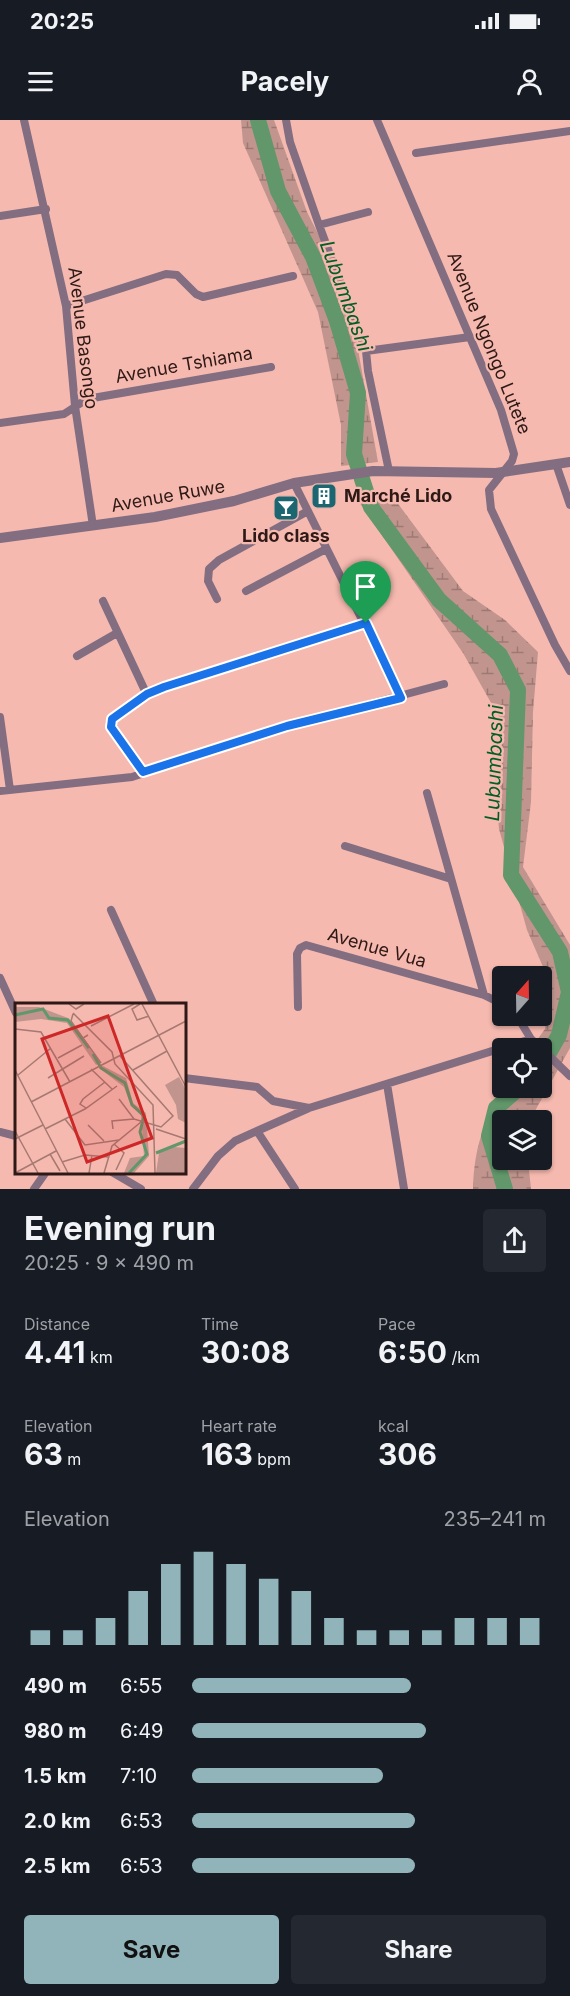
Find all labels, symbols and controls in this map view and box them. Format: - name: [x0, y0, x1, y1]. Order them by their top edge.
- text: 20:25: [30, 8, 94, 34]
- icon: menu: [24, 65, 57, 98]
- text: Pacely: [241, 65, 329, 98]
- icon: person: [513, 65, 546, 98]
- water label: Lubumbashi: [315, 237, 378, 356]
- street label: Avenue Ngongo Lutete: [443, 249, 536, 437]
- street label: Avenue Basongo: [64, 266, 103, 410]
- street label: Avenue Tshiama: [114, 342, 254, 387]
- street label: Avenue Ruwe: [109, 475, 227, 516]
- building icon: Marché Lido: [309, 481, 339, 511]
- place label: Marché Lido: [344, 485, 452, 506]
- bar icon: Lido class: [271, 493, 301, 523]
- place label: Lido class: [242, 525, 330, 546]
- pin: [340, 561, 391, 623]
- icon: arrive: [349, 570, 382, 603]
- water label: Lubumbashi: [480, 703, 508, 822]
- street label: Avenue Vua: [325, 923, 429, 972]
- north arrow: [492, 966, 552, 1026]
- map controls: [492, 966, 552, 1170]
- inset map: [15, 1003, 186, 1174]
- button: locate: [492, 1038, 552, 1098]
- button: layers: [492, 1110, 552, 1170]
- text: Evening run: [24, 1208, 216, 1248]
- button: share: [483, 1209, 546, 1272]
- text: 20:25 · 9 × 490 m: [24, 1251, 194, 1275]
- text: Distance: [24, 1314, 90, 1334]
- text: Time: [201, 1314, 239, 1334]
- text: Pace: [378, 1314, 416, 1334]
- text: 4.41: [24, 1334, 85, 1370]
- text: 30:08: [201, 1334, 290, 1370]
- text: 6:50: [378, 1334, 447, 1370]
- text: km: [85, 1347, 113, 1367]
- text: /km: [447, 1347, 480, 1367]
- text: Elevation: [24, 1416, 93, 1436]
- text: Heart rate: [201, 1416, 277, 1436]
- text: kcal: [378, 1416, 409, 1436]
- text: 63: [24, 1436, 63, 1472]
- text: 163: [201, 1436, 253, 1472]
- text: 306: [378, 1436, 437, 1472]
- text: m: [63, 1449, 81, 1469]
- text: bpm: [253, 1449, 291, 1469]
- text: Elevation: [24, 1507, 110, 1531]
- text: 235–241 m: [444, 1507, 546, 1531]
- text: 490 m: [24, 1674, 87, 1698]
- text: 6:55: [120, 1674, 162, 1698]
- text: 980 m: [24, 1719, 86, 1743]
- text: 6:49: [120, 1719, 164, 1743]
- text: 1.5 km: [24, 1764, 87, 1788]
- text: 7:10: [120, 1764, 157, 1788]
- text: 2.0 km: [24, 1809, 91, 1833]
- text: 6:53: [120, 1809, 163, 1833]
- text: 2.5 km: [24, 1854, 91, 1878]
- text: 6:53: [120, 1854, 163, 1878]
- button: Save: [24, 1915, 279, 1984]
- button: Share: [291, 1915, 546, 1984]

